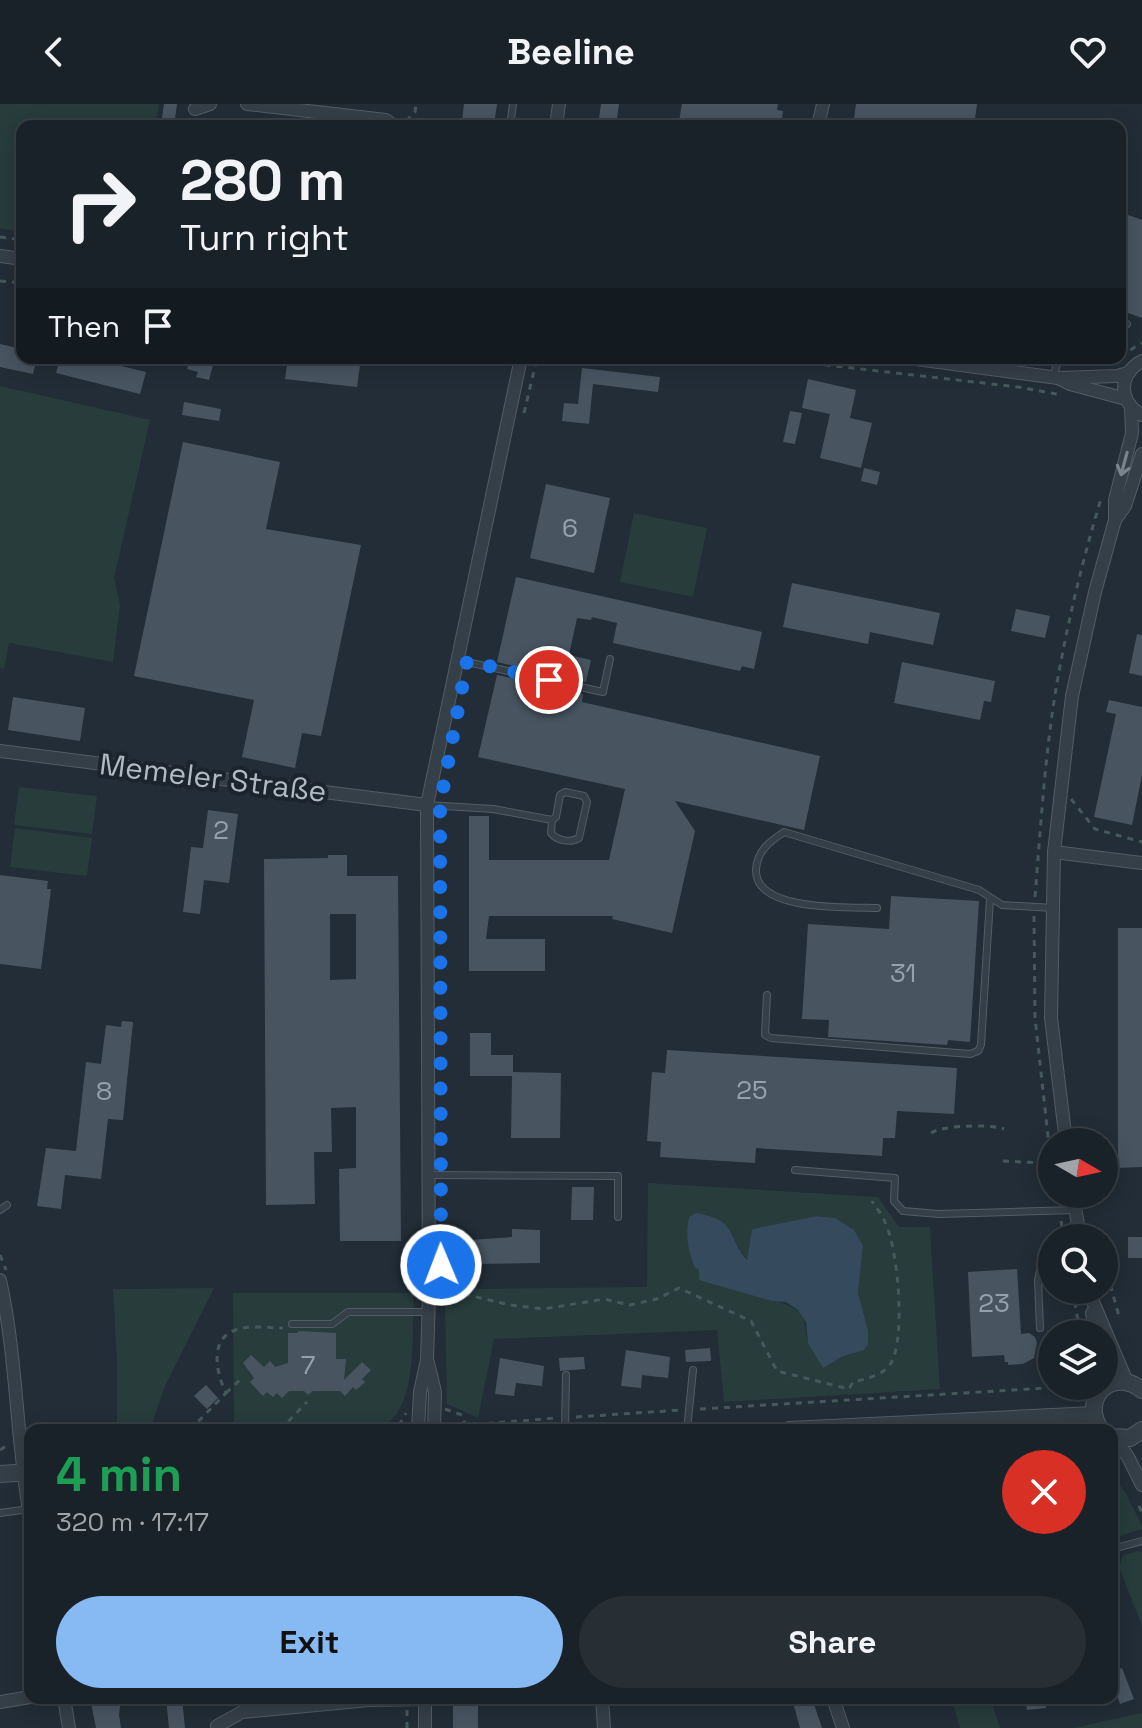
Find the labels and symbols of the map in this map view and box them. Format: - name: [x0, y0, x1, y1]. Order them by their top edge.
- one-way arrow: [1116, 451, 1131, 477]
- house number: 6: [562, 511, 578, 545]
- pin: [515, 646, 583, 714]
- street label: Memeler Straße: [97, 744, 329, 811]
- house number: 2: [213, 813, 229, 847]
- house number: 31: [890, 956, 916, 990]
- house number: 25: [736, 1073, 768, 1107]
- house number: 8: [96, 1074, 112, 1108]
- north arrow: [1038, 1128, 1118, 1208]
- position arrow: [399, 1223, 483, 1307]
- house number: 23: [978, 1286, 1010, 1320]
- house number: 7: [301, 1348, 315, 1382]

